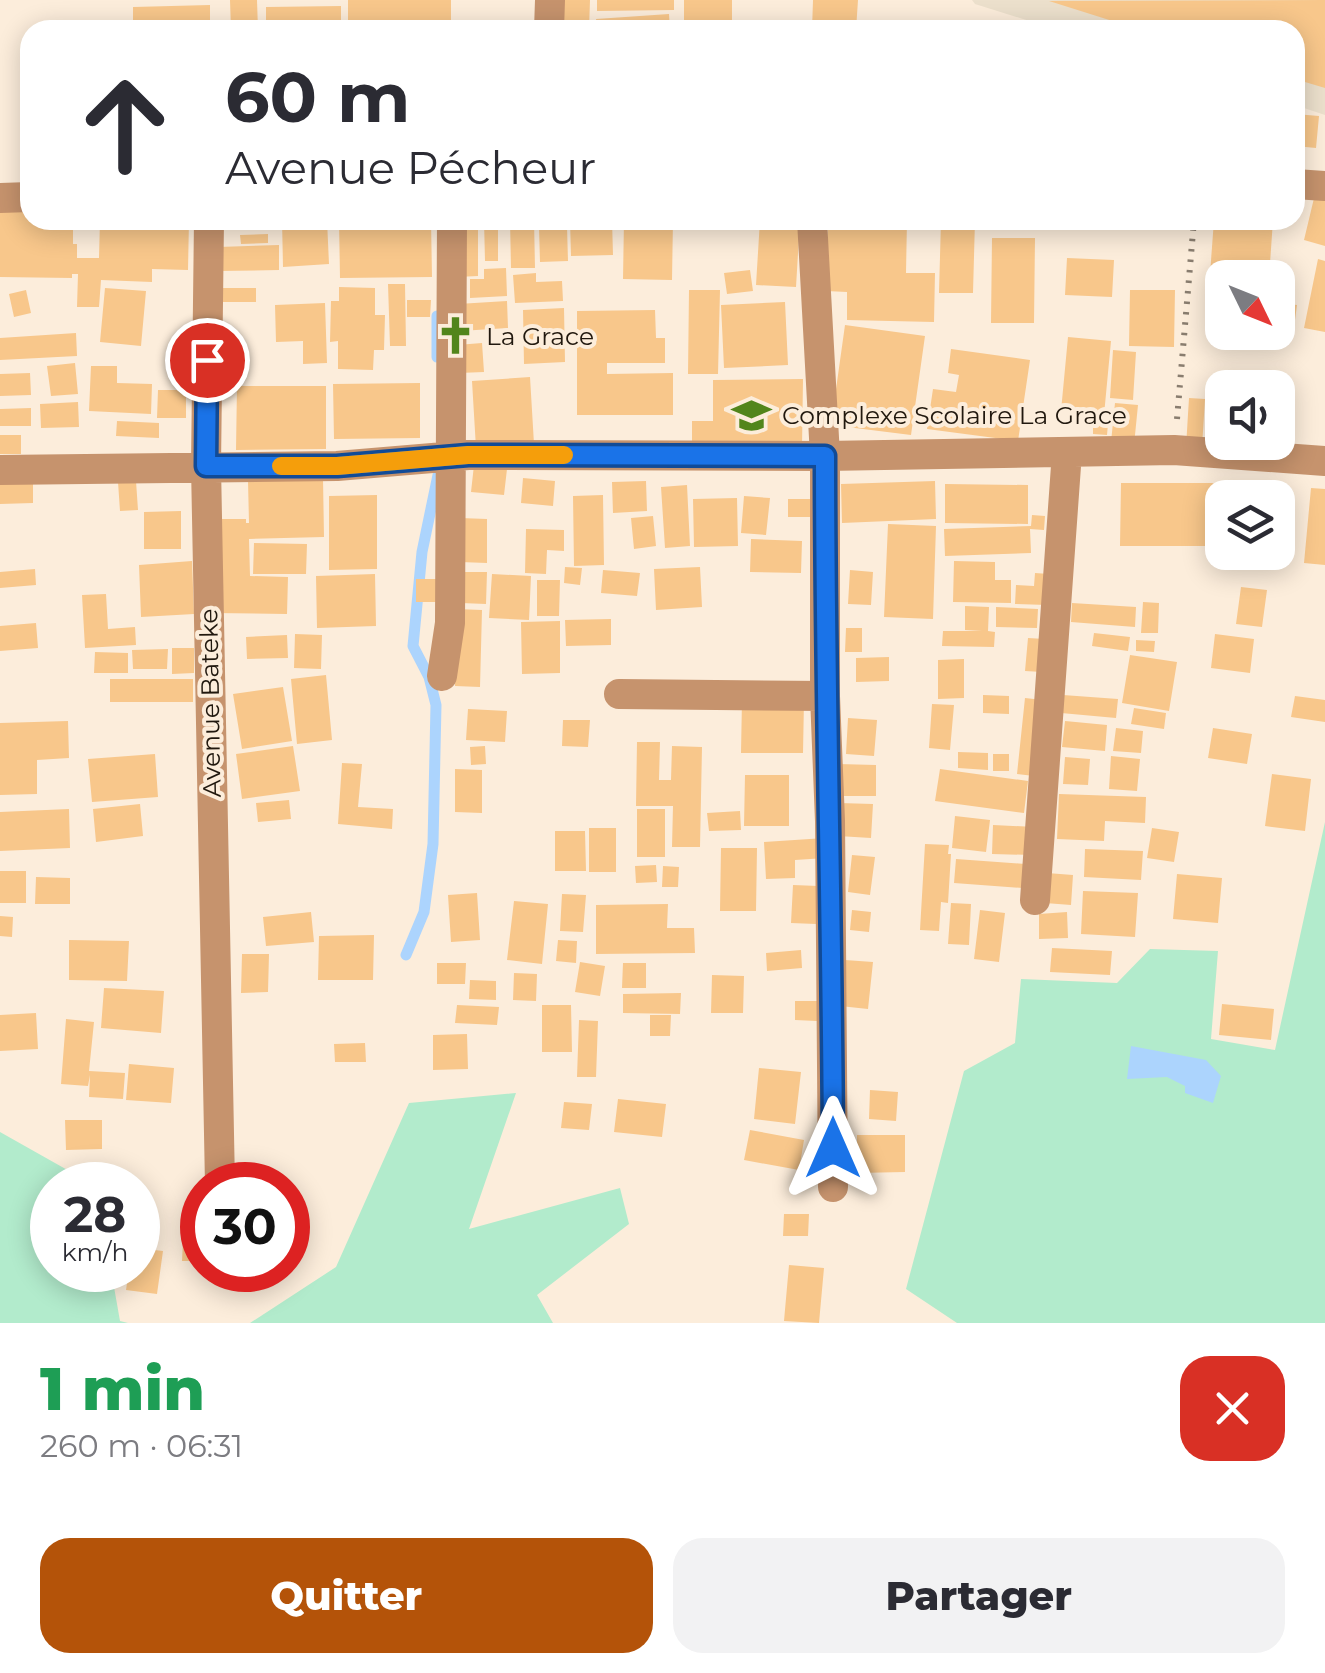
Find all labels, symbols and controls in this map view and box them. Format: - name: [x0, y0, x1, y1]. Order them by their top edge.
- text: 60 m: [225, 54, 410, 140]
- icon: ahead: [60, 60, 190, 190]
- text: Avenue Pécheur: [225, 140, 596, 195]
- north arrow: [1205, 260, 1295, 350]
- map controls: [1205, 260, 1295, 570]
- church icon: La Grace: [435, 315, 477, 357]
- pin: [165, 318, 250, 403]
- place label: La Grace: [486, 321, 594, 351]
- icon: arrive: [180, 333, 235, 388]
- button: sound: [1205, 370, 1295, 460]
- school or university icon: Complexe Scolaire La Grace: [731, 394, 773, 436]
- place label: Complexe Scolaire La Grace: [782, 400, 1127, 430]
- button: layers: [1205, 480, 1295, 570]
- street label: Avenue Bateke: [193, 608, 227, 798]
- position arrow: [781, 1096, 885, 1200]
- speed limit sign: 30: [180, 1162, 310, 1292]
- text: 28: [64, 1184, 126, 1245]
- text: km/h: [62, 1237, 128, 1267]
- text: 1 min: [40, 1352, 205, 1425]
- button: close: [1180, 1356, 1285, 1461]
- text: 260 m · 06:31: [40, 1426, 243, 1465]
- button: Quitter: [40, 1538, 653, 1653]
- button: Partager: [673, 1538, 1285, 1653]

